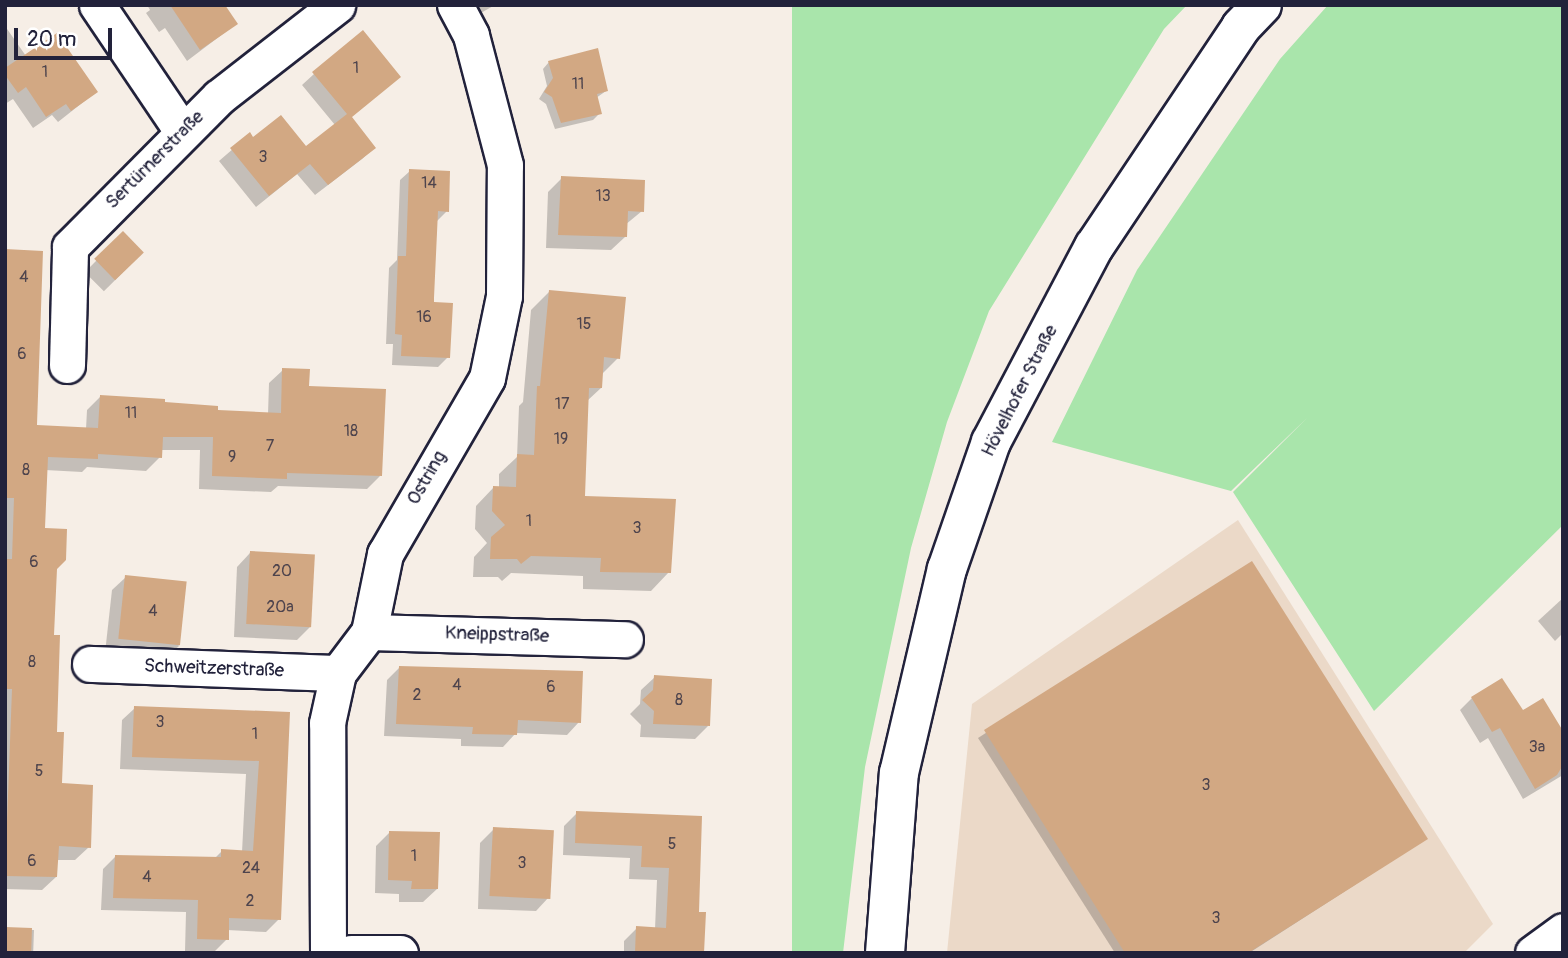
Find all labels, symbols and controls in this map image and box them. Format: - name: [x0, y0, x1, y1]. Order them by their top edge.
- scale bar: [18, 14, 116, 58]
- text: 20 m: [27, 26, 76, 53]
- house number: 1: [353, 58, 359, 78]
- house number: 1: [42, 62, 48, 82]
- house number: 11: [572, 74, 584, 94]
- street label: Sertürnerstraße: [101, 106, 209, 214]
- house number: 3: [259, 147, 267, 167]
- house number: 14: [421, 173, 437, 193]
- house number: 13: [595, 186, 611, 206]
- house number: 4: [19, 267, 29, 287]
- house number: 16: [416, 307, 432, 327]
- house number: 15: [577, 314, 591, 334]
- street label: Hövelhofer Straße: [977, 321, 1063, 461]
- house number: 6: [17, 344, 27, 364]
- house number: 17: [555, 394, 569, 414]
- house number: 11: [125, 403, 137, 423]
- house number: 18: [344, 421, 358, 441]
- house number: 19: [554, 429, 568, 449]
- house number: 7: [266, 436, 274, 456]
- house number: 9: [228, 447, 236, 467]
- street label: Ostring: [403, 447, 451, 509]
- house number: 8: [22, 460, 30, 480]
- house number: 1: [526, 511, 532, 531]
- house number: 3: [633, 518, 641, 538]
- house number: 6: [29, 552, 39, 572]
- house number: 20: [272, 561, 292, 581]
- house number: 20a: [266, 597, 294, 617]
- house number: 4: [148, 601, 158, 621]
- street label: Kneippstraße: [444, 622, 550, 648]
- house number: 8: [28, 652, 36, 672]
- street label: Schweitzerstraße: [143, 655, 285, 683]
- house number: 4: [452, 675, 462, 695]
- house number: 6: [546, 677, 556, 697]
- house number: 2: [413, 685, 421, 705]
- house number: 8: [675, 690, 683, 710]
- house number: 3: [156, 712, 164, 732]
- house number: 1: [252, 724, 258, 744]
- house number: 3a: [1529, 737, 1545, 757]
- house number: 5: [35, 761, 43, 781]
- house number: 3: [1202, 775, 1210, 795]
- house number: 5: [668, 834, 676, 854]
- house number: 1: [411, 846, 417, 866]
- house number: 6: [27, 851, 37, 871]
- house number: 3: [518, 853, 526, 873]
- house number: 24: [242, 858, 260, 878]
- house number: 4: [142, 867, 152, 887]
- house number: 2: [246, 891, 254, 911]
- house number: 3: [1212, 908, 1220, 928]

